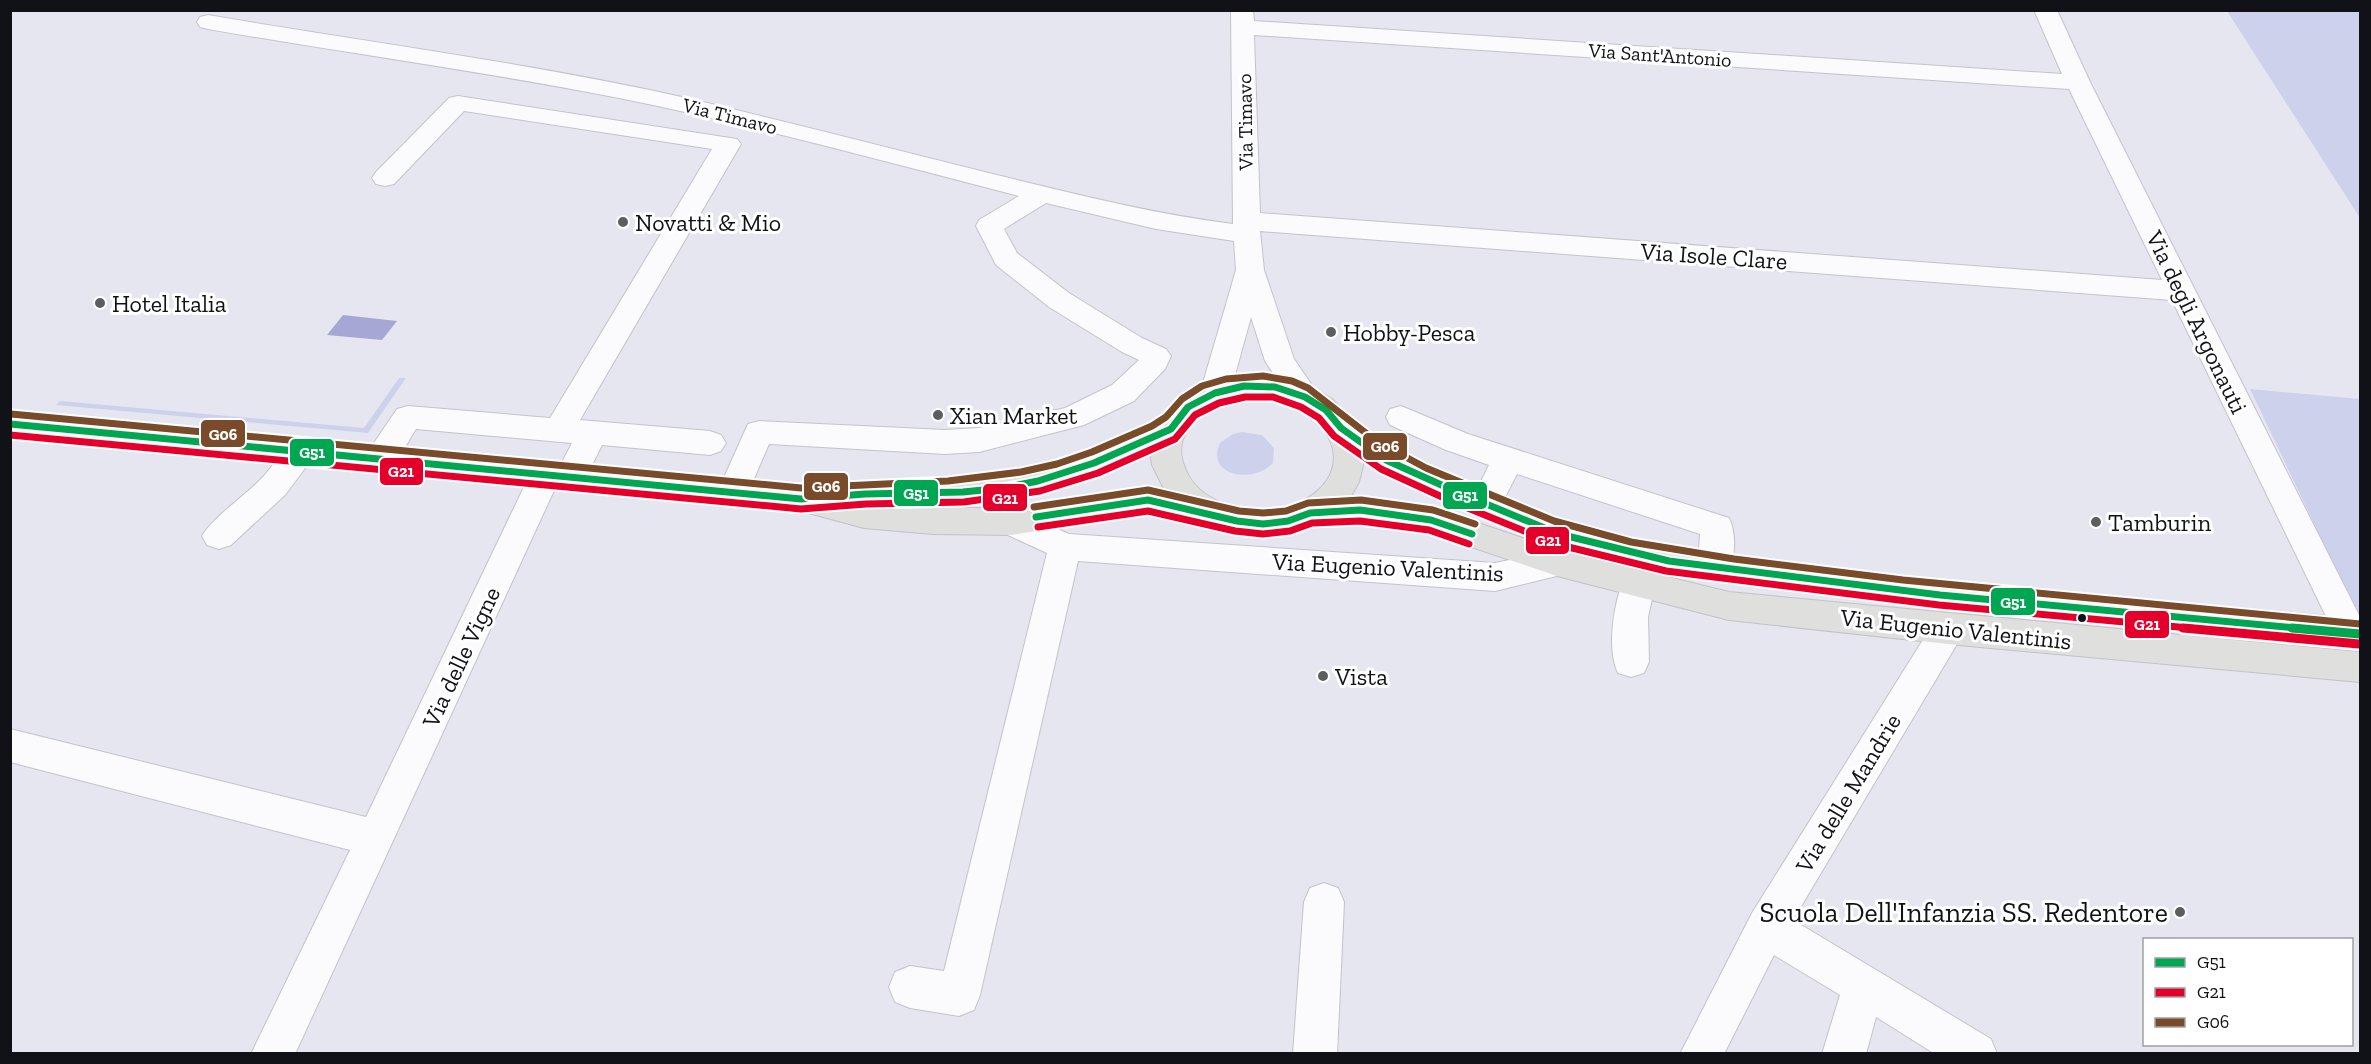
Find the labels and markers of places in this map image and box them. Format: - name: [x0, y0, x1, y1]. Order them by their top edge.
- place label: Novatti & Mio: [635, 208, 781, 237]
- marker: Novatti & Mio: [616, 215, 630, 229]
- place label: Hotel Italia: [112, 289, 227, 318]
- marker: Hotel Italia: [93, 296, 107, 310]
- place label: Hobby-Pesca: [1343, 318, 1476, 347]
- marker: Hobby-Pesca: [1324, 325, 1338, 339]
- place label: Xian Market: [950, 401, 1077, 430]
- marker: Xian Market: [931, 408, 945, 422]
- place label: Tamburin: [2108, 508, 2212, 537]
- marker: Tamburin: [2089, 515, 2103, 529]
- unlabelled marker: [2076, 612, 2088, 624]
- place label: Vista: [1334, 662, 1388, 691]
- marker: Vista: [1316, 669, 1330, 683]
- place label: Scuola Dell'Infanzia SS. Redentore: [1759, 896, 2168, 929]
- marker: Scuola Dell'Infanzia SS. Redentore: [2173, 905, 2187, 919]

